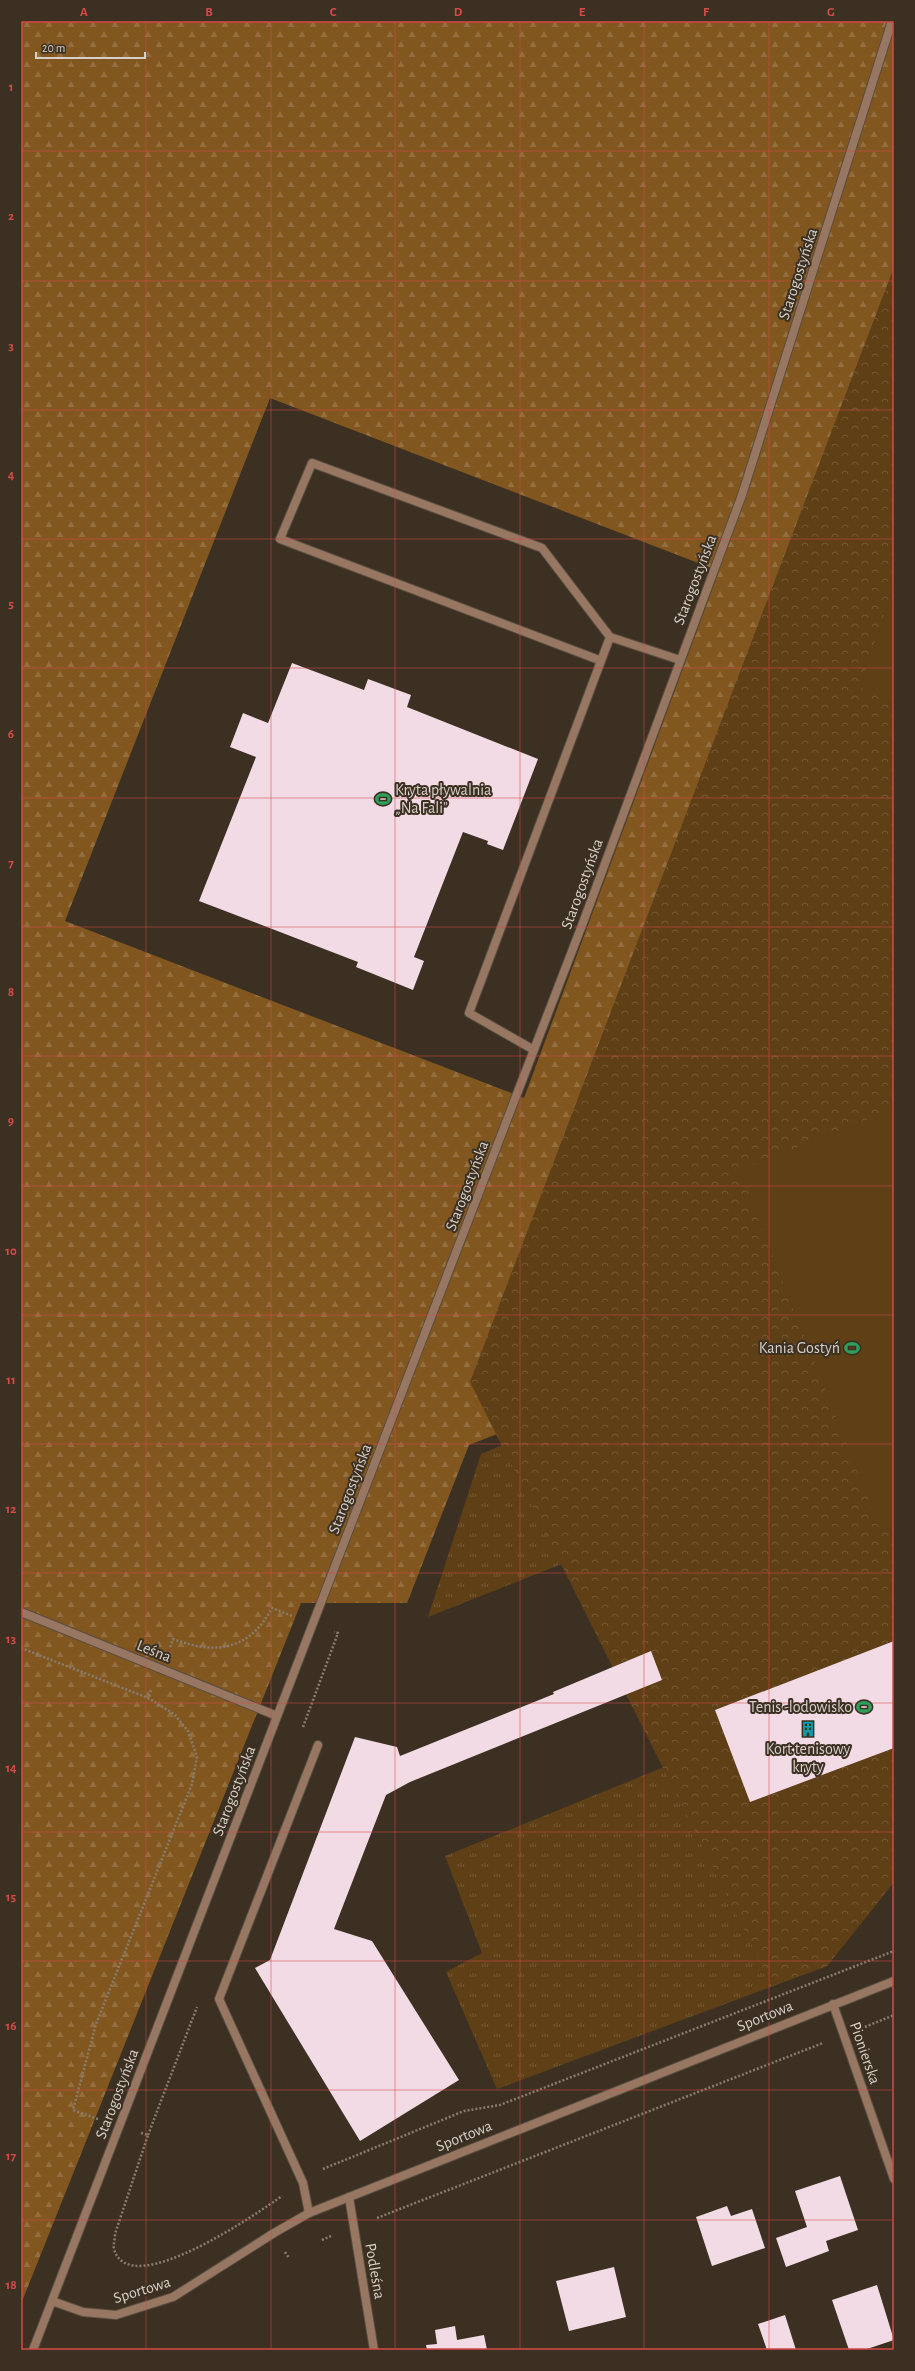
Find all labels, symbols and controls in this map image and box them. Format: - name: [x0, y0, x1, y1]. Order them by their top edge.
- text: A: [80, 6, 88, 19]
- text: B: [205, 6, 213, 19]
- text: C: [330, 6, 337, 19]
- text: D: [454, 6, 463, 19]
- text: E: [579, 6, 586, 19]
- text: F: [703, 6, 710, 19]
- text: G: [827, 6, 835, 19]
- scale bar: [36, 34, 145, 60]
- text: 20 m: [42, 42, 65, 54]
- text: 1: [9, 81, 13, 94]
- text: 2: [8, 210, 14, 223]
- street label: Starogostyńska: [776, 226, 821, 322]
- text: 3: [8, 340, 14, 353]
- text: 4: [8, 469, 15, 482]
- street label: Starogostyńska: [671, 533, 720, 628]
- text: 5: [8, 598, 14, 611]
- text: 6: [8, 728, 14, 741]
- place label: Kryta pływalnia „Na Fali”: [395, 782, 491, 816]
- sports icon: Kryta pływalnia „Na Fali”: [374, 790, 392, 808]
- street label: Starogostyńska: [558, 837, 607, 932]
- text: 7: [8, 857, 14, 870]
- text: 8: [8, 986, 14, 999]
- text: 9: [8, 1115, 14, 1128]
- street label: Starogostyńska: [443, 1139, 492, 1234]
- text: 10: [5, 1245, 17, 1258]
- sports icon: Kania Gostyń: [843, 1339, 861, 1357]
- place label: Kania Gostyń: [759, 1340, 840, 1357]
- text: 11: [6, 1374, 16, 1387]
- street label: Starogostyńska: [326, 1442, 375, 1537]
- text: 12: [6, 1503, 16, 1516]
- text: 13: [6, 1633, 17, 1646]
- street label: Leśna: [135, 1637, 173, 1665]
- sports icon: Tenis -lodowisko: [855, 1698, 873, 1716]
- place label: Tenis -lodowisko: [749, 1699, 852, 1715]
- building icon: Kort tenisowy kryty: [799, 1720, 817, 1738]
- place label: Kort tenisowy kryty: [766, 1741, 850, 1776]
- street label: Starogostyńska: [210, 1744, 259, 1839]
- text: 14: [5, 1762, 17, 1775]
- text: 15: [6, 1891, 17, 1904]
- street label: Sportowa: [735, 1998, 795, 2034]
- text: 16: [6, 2020, 16, 2033]
- street label: Pionierska: [847, 2020, 883, 2086]
- street label: Starogostyńska: [93, 2047, 142, 2142]
- street label: Sportowa: [434, 2118, 494, 2154]
- text: 17: [6, 2150, 17, 2163]
- street label: Podleśna: [362, 2242, 388, 2300]
- street label: Sportowa: [111, 2274, 173, 2306]
- text: 18: [5, 2279, 17, 2292]

